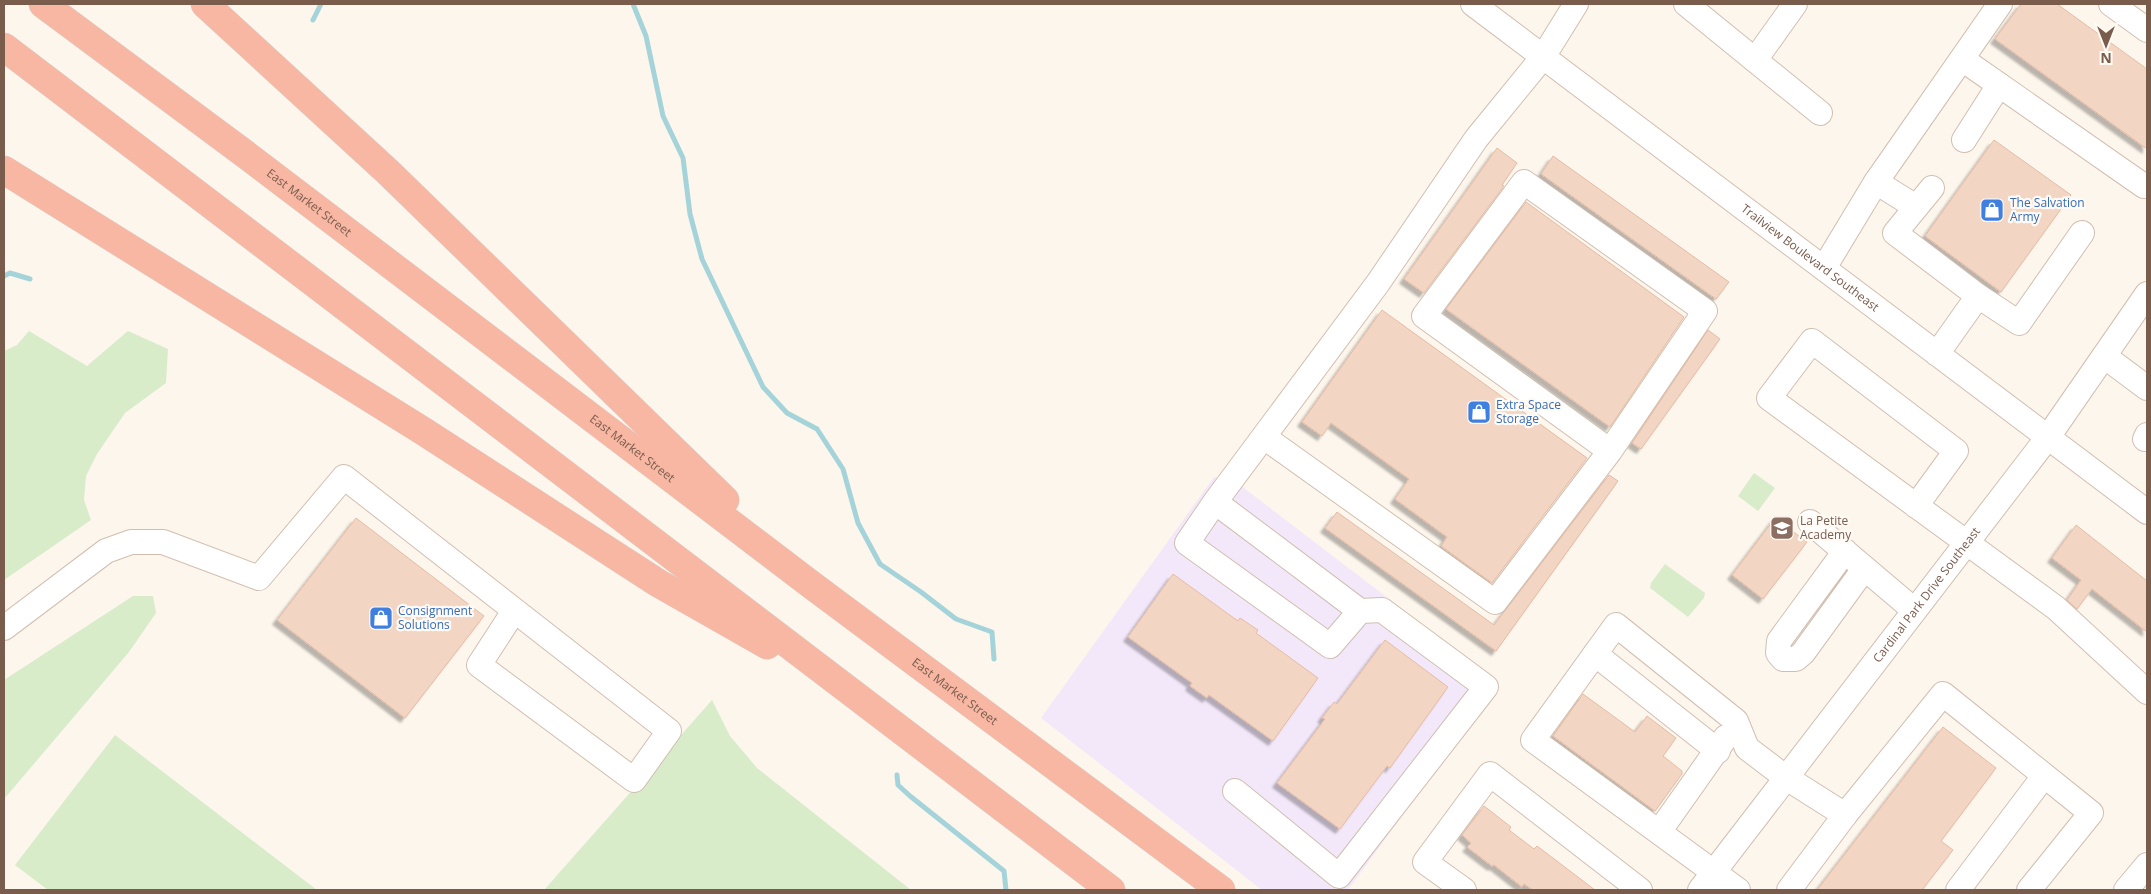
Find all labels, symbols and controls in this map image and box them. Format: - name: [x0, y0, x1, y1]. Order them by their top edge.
- north arrow: [2081, 20, 2131, 70]
- text: N: [2100, 49, 2112, 68]
- street label: East Market Street: [263, 164, 355, 240]
- place label: The Salvation Army: [2010, 194, 2085, 225]
- shop icon: The Salvation Army: [1979, 197, 2005, 223]
- street label: Trailview Boulevard Southeast: [1738, 200, 1883, 315]
- place label: Extra Space Storage: [1496, 396, 1561, 427]
- shop icon: Extra Space Storage: [1466, 399, 1492, 425]
- street label: East Market Street: [586, 410, 679, 486]
- place label: La Petite Academy: [1800, 512, 1852, 543]
- school or university icon: La Petite Academy: [1769, 515, 1795, 541]
- street label: Cardinal Park Drive Southeast: [1869, 523, 1984, 666]
- place label: Consignment Solutions: [398, 602, 472, 633]
- shop icon: Consignment Solutions: [368, 605, 394, 631]
- street label: East Market Street: [909, 654, 1001, 729]

